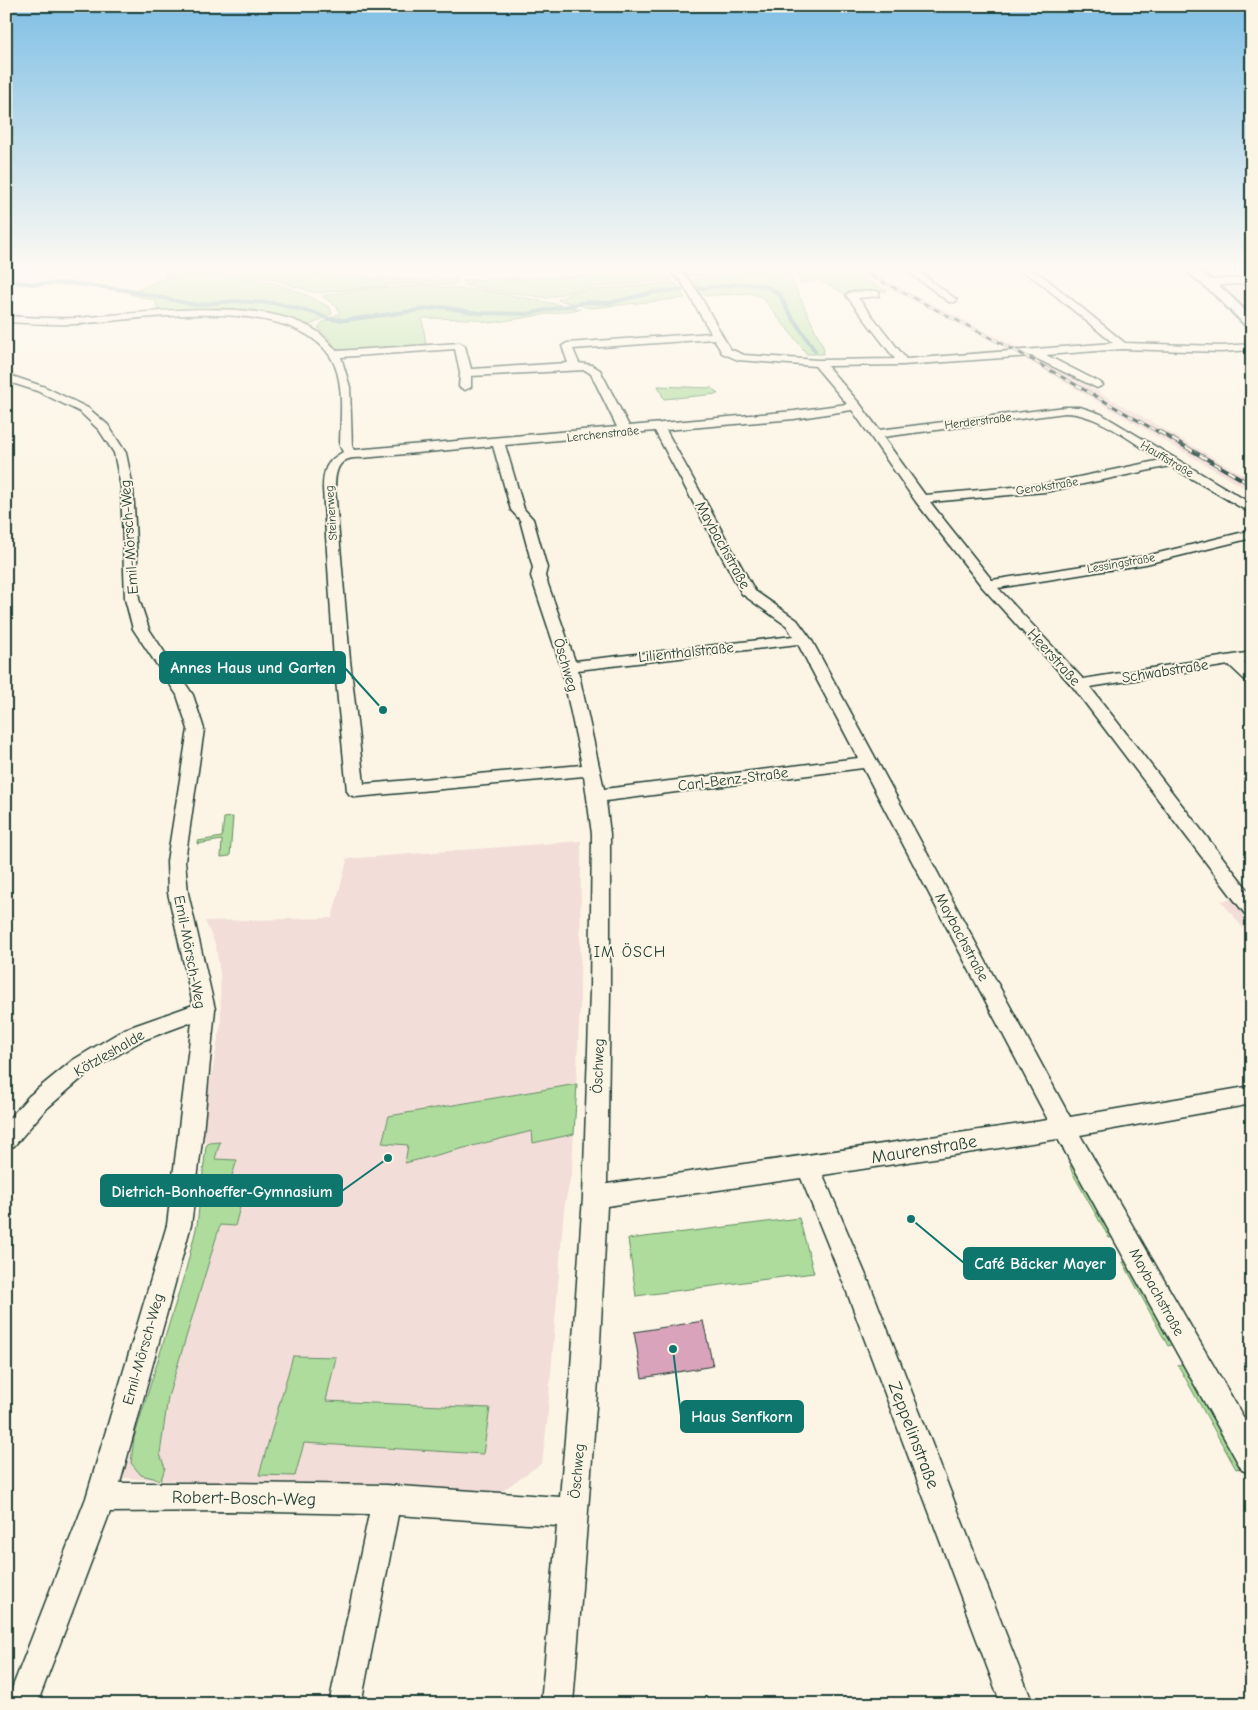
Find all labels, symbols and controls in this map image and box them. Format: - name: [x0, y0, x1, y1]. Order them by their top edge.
- street label: Herderstraße: [944, 410, 1012, 432]
- street label: Lerchenstraße: [566, 423, 640, 445]
- street label: Hauffstraße: [1138, 438, 1196, 480]
- street label: Gerokstraße: [1015, 474, 1079, 498]
- street label: Emil-Mörsch-Weg: [116, 479, 142, 595]
- street label: Steinerweg: [322, 485, 340, 541]
- street label: Maybachstraße: [692, 498, 755, 592]
- street label: Lessingstraße: [1086, 550, 1156, 576]
- street label: Heerstraße: [1023, 625, 1085, 690]
- street label: Öschweg: [550, 636, 582, 694]
- street label: Lilienthalstraße: [637, 638, 735, 666]
- callout: Annes Haus und Garten: [160, 652, 345, 683]
- street label: Schwabstraße: [1120, 655, 1210, 687]
- text: Annes Haus und Garten: [170, 659, 336, 677]
- street label: Carl-Benz-Straße: [677, 763, 790, 795]
- street label: Maybachstraße: [931, 890, 993, 985]
- street label: Emil-Mörsch-Weg: [170, 894, 210, 1010]
- district label: IM ÖSCH: [594, 943, 666, 961]
- street label: Kötzleshalde: [70, 1025, 148, 1080]
- street label: Öschweg: [588, 1038, 608, 1094]
- street label: Maurenstraße: [870, 1131, 978, 1168]
- callout: Dietrich-Bonhoeffer-Gymnasium: [101, 1175, 342, 1206]
- text: Dietrich-Bonhoeffer-Gymnasium: [111, 1183, 333, 1201]
- street label: Maybachstraße: [1126, 1245, 1189, 1339]
- callout: Café Bäcker Mayer: [964, 1248, 1115, 1279]
- text: Café Bäcker Mayer: [974, 1255, 1106, 1273]
- street label: Emil-Mörsch-Weg: [118, 1291, 168, 1407]
- street label: Zeppelinstraße: [884, 1379, 944, 1492]
- callout: Haus Senfkorn: [681, 1401, 803, 1432]
- text: Haus Senfkorn: [691, 1408, 793, 1426]
- street label: Öschweg: [566, 1443, 588, 1499]
- street label: Robert-Bosch-Weg: [172, 1487, 316, 1510]

